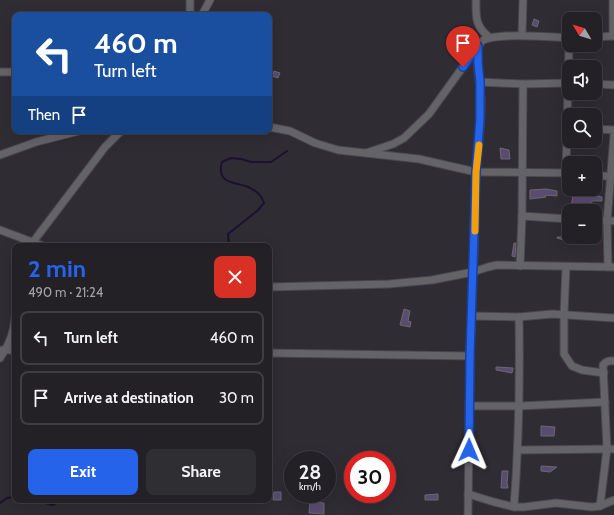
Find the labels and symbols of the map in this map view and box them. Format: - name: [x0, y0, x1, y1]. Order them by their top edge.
- north arrow: [562, 12, 602, 52]
- pin: [446, 26, 480, 67]
- position arrow: [448, 429, 490, 471]
- speed limit sign: 30: [344, 451, 396, 503]

